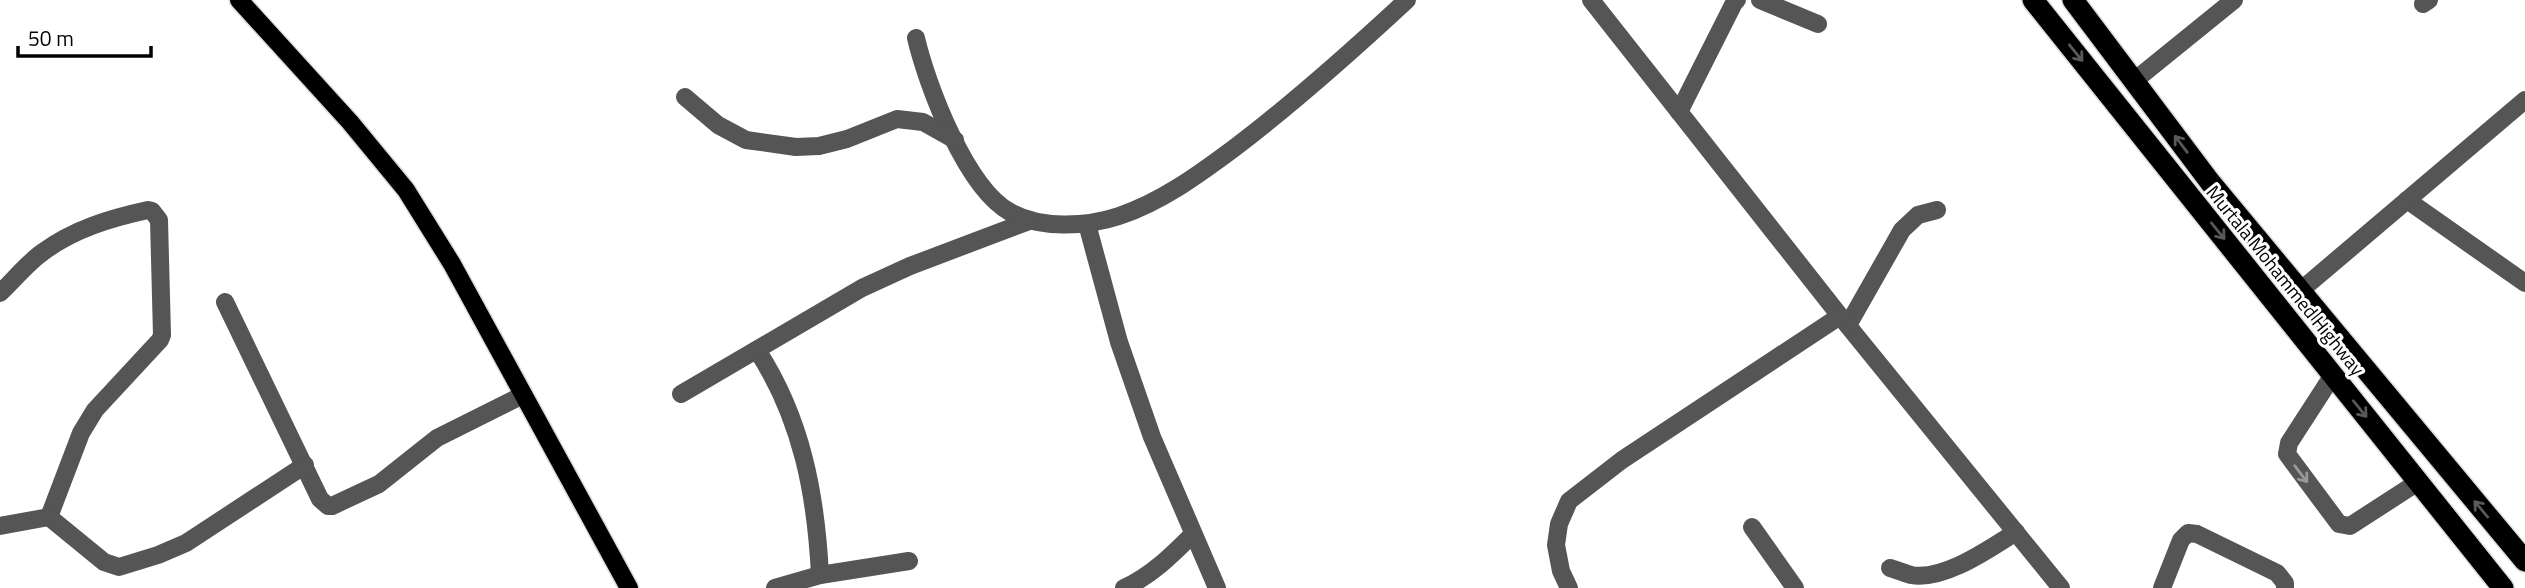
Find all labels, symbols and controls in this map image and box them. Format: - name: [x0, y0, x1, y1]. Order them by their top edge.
- scale bar: [18, 14, 150, 58]
- text: 50 m: [28, 22, 74, 54]
- one-way arrow: [2068, 44, 2083, 62]
- one-way arrow: [2174, 135, 2189, 154]
- street label: Murtala Mohammed Highway: [2200, 178, 2372, 382]
- one-way arrow: [2210, 221, 2225, 240]
- one-way arrow: [2352, 399, 2368, 417]
- one-way arrow: [2294, 464, 2309, 483]
- one-way arrow: [2474, 500, 2489, 518]

